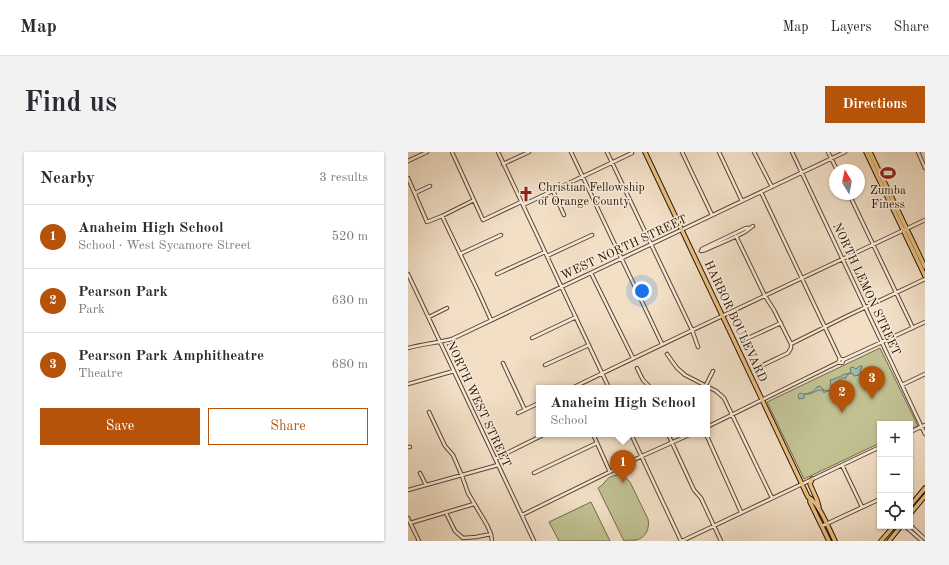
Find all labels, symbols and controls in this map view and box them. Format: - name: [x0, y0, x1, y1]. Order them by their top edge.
- text: Map: [20, 18, 57, 37]
- text: Map: [783, 20, 809, 34]
- text: Layers: [831, 20, 872, 34]
- text: Share: [894, 20, 929, 34]
- button: Directions: [825, 86, 925, 123]
- text: Find us: [24, 90, 117, 118]
- north arrow: [829, 164, 865, 200]
- sports icon: Zumba Finess: [879, 164, 897, 182]
- text: Nearby: [40, 170, 95, 187]
- text: 3 results: [319, 171, 368, 184]
- place label: Christian Fellowship of Orange County: [538, 182, 645, 208]
- church icon: Christian Fellowship of Orange County: [517, 185, 535, 203]
- place label: Zumba Finess: [870, 185, 906, 211]
- street label: WEST NORTH STREET: [559, 213, 689, 282]
- text: Anaheim High School: [78, 221, 224, 236]
- street label: NORTH LEMON STREET: [830, 221, 902, 358]
- text: 1: [49, 230, 57, 243]
- text: 520 m: [331, 230, 368, 243]
- text: School · West Sycamore Street: [78, 239, 251, 252]
- street label: HARBOR BOULEVARD: [702, 259, 769, 384]
- your location: [632, 281, 652, 301]
- text: Pearson Park: [78, 285, 168, 300]
- text: 2: [49, 294, 57, 307]
- text: 630 m: [331, 294, 368, 307]
- text: Park: [78, 303, 105, 316]
- street label: NORTH WEST STREET: [444, 339, 513, 469]
- text: Pearson Park Amphitheatre: [78, 349, 264, 364]
- text: 3: [49, 358, 57, 371]
- text: 680 m: [331, 358, 368, 371]
- pin: 3: [859, 366, 885, 399]
- text: Theatre: [78, 367, 123, 380]
- pin: 2: [829, 380, 855, 413]
- popup: [536, 385, 710, 437]
- text: Anaheim High School: [550, 396, 696, 411]
- button: Save: [40, 408, 200, 445]
- button: Share: [208, 408, 368, 445]
- text: School: [550, 414, 587, 427]
- map controls: [877, 421, 913, 529]
- button: +: [877, 421, 913, 457]
- pin: 1: [610, 450, 636, 483]
- button: −: [877, 457, 913, 493]
- button: locate: [877, 493, 913, 529]

